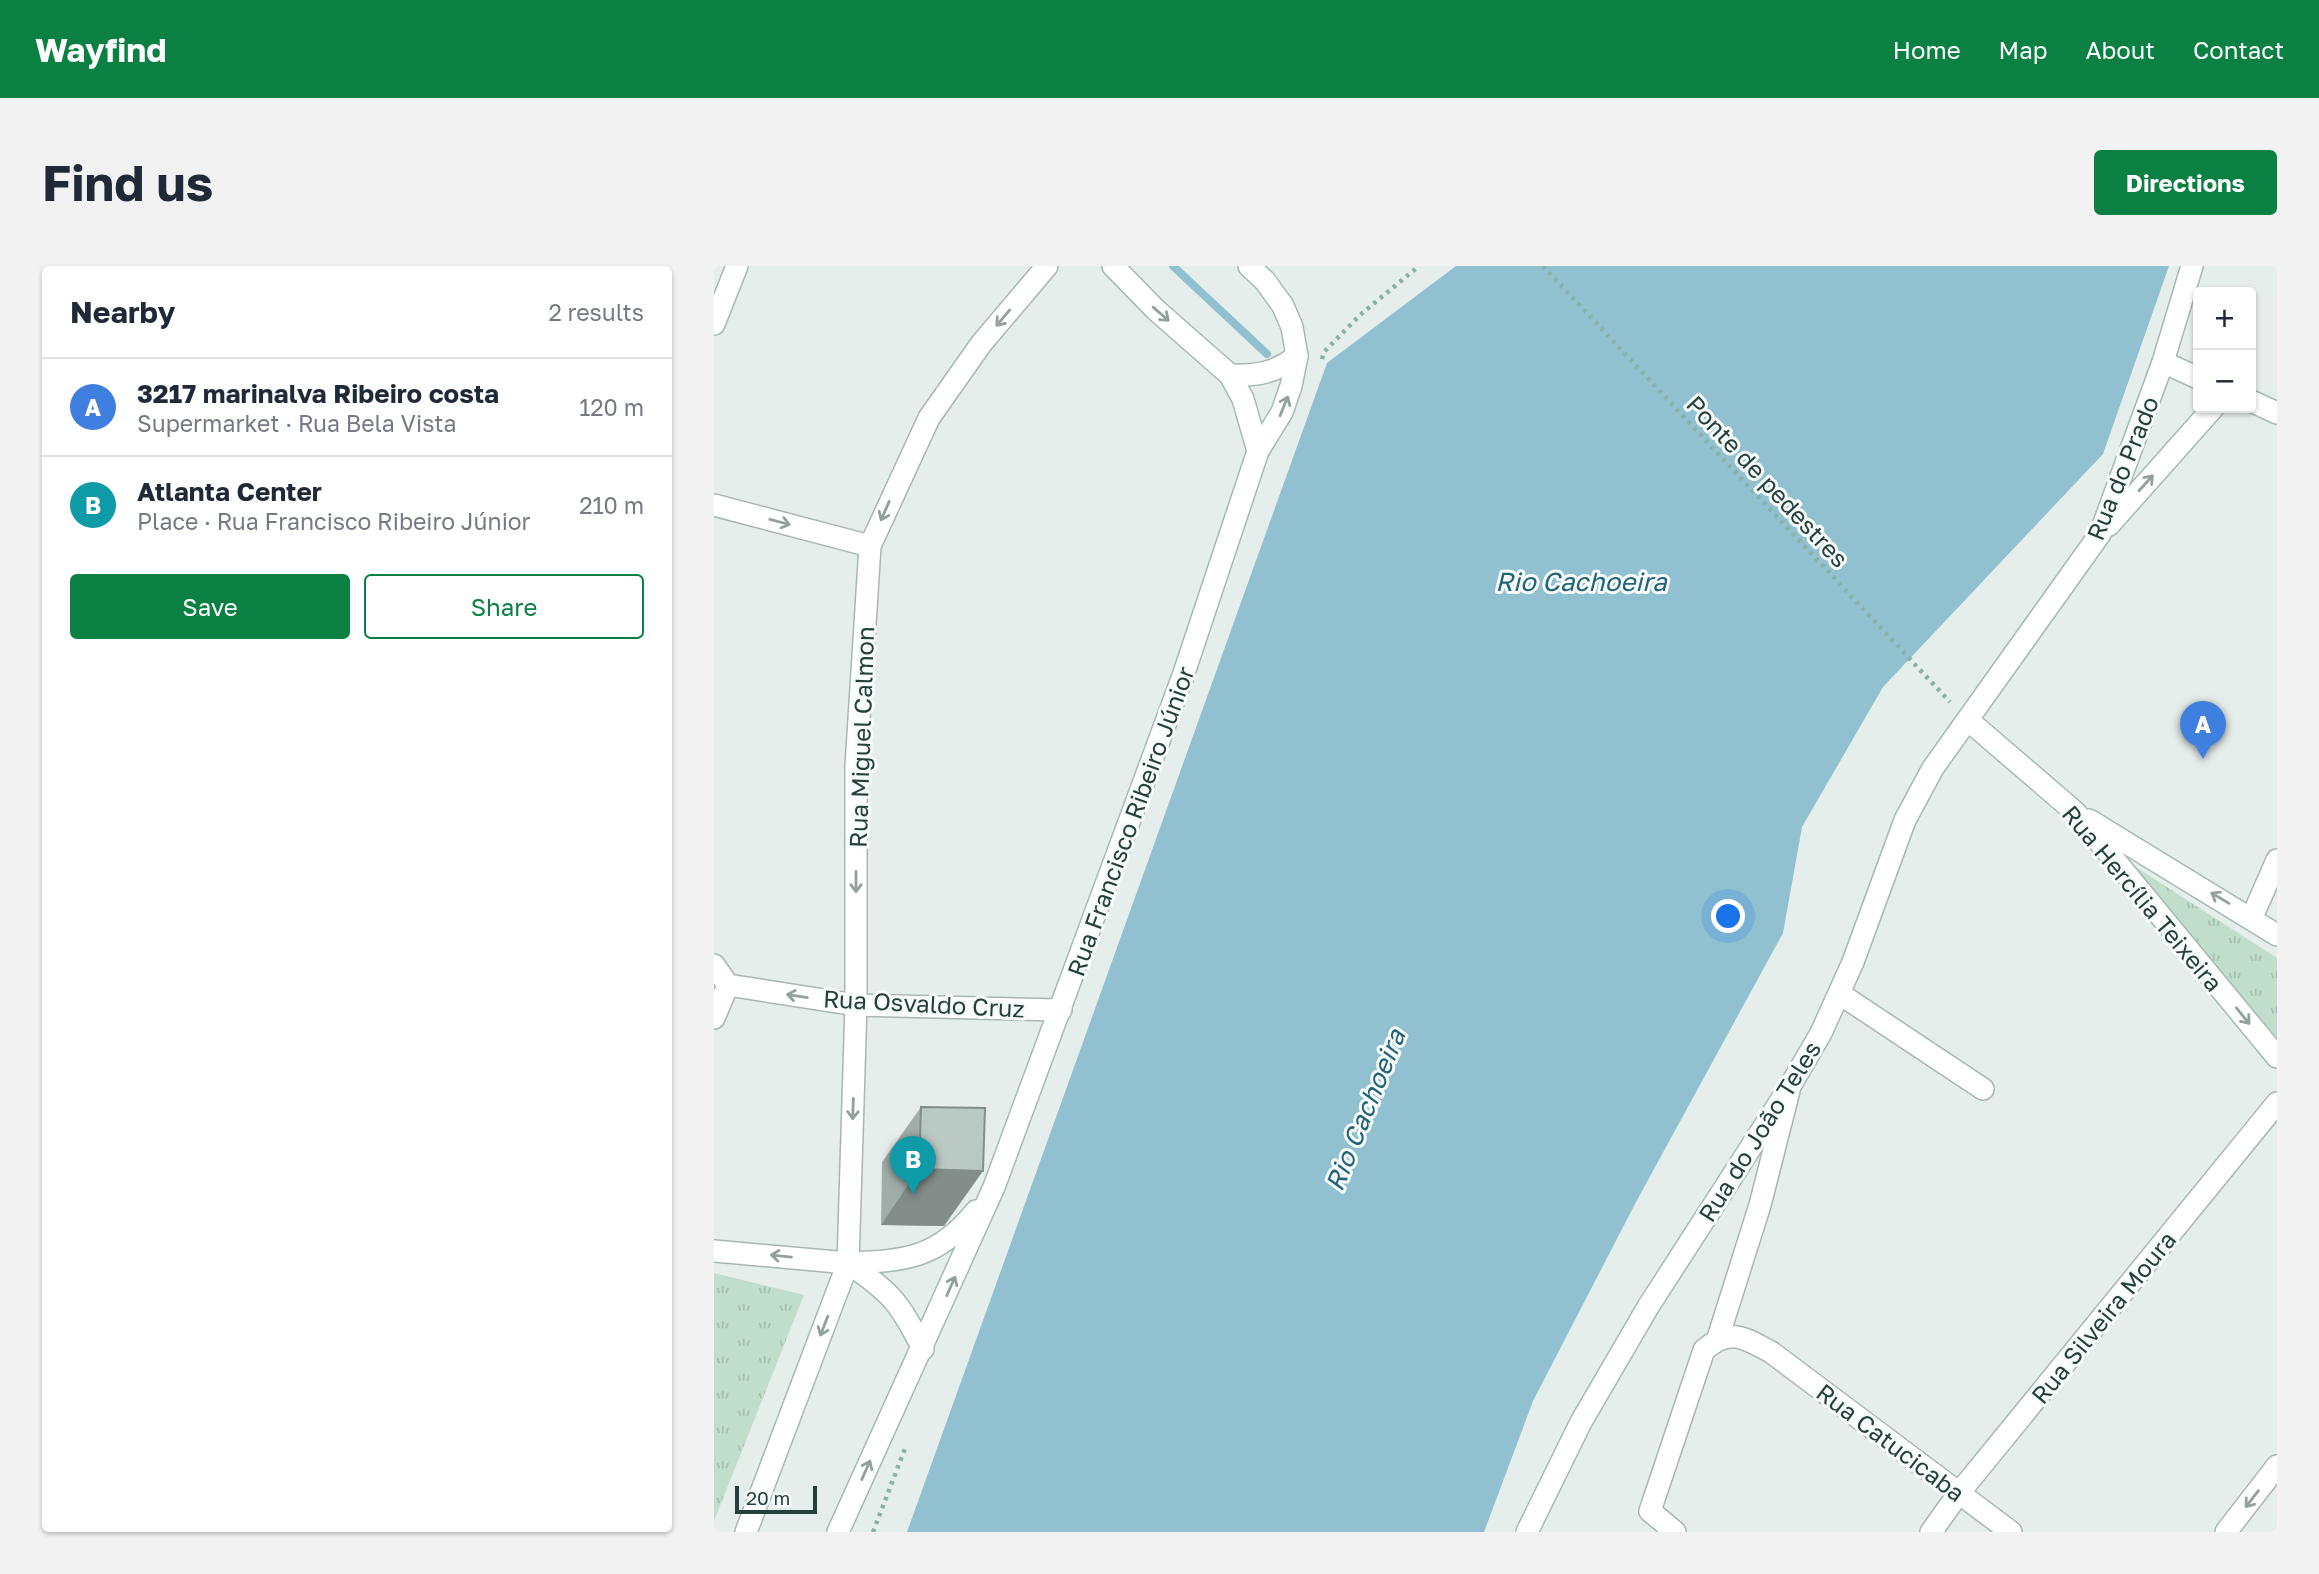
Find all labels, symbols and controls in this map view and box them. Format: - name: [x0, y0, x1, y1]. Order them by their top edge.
- text: Wayfind: [35, 30, 166, 69]
- text: Home: [1893, 35, 1961, 64]
- text: Map: [1999, 35, 2048, 64]
- text: About: [2086, 35, 2155, 64]
- text: Contact: [2193, 35, 2284, 64]
- button: Directions: [2094, 150, 2277, 215]
- text: Find us: [42, 153, 213, 212]
- map controls: [2193, 287, 2256, 413]
- button: +: [2193, 287, 2256, 350]
- text: Nearby: [70, 294, 175, 330]
- text: 2 results: [548, 298, 644, 326]
- one-way arrow: [1152, 306, 1170, 322]
- one-way arrow: [995, 309, 1011, 327]
- button: −: [2193, 350, 2256, 413]
- text: 3217 marinalva Ribeiro costa: [137, 378, 499, 409]
- street label: Ponte de pedestres: [1681, 389, 1855, 573]
- street label: Rua do Prado: [2080, 392, 2164, 544]
- text: A: [85, 393, 101, 421]
- text: 120 m: [579, 393, 644, 421]
- one-way arrow: [1278, 396, 1291, 417]
- text: Supermarket · Rua Bela Vista: [137, 409, 457, 437]
- one-way arrow: [2138, 474, 2154, 492]
- text: Atlanta Center: [137, 476, 322, 507]
- text: B: [85, 491, 101, 519]
- text: 210 m: [579, 491, 644, 519]
- one-way arrow: [878, 500, 891, 521]
- text: Place · Rua Francisco Ribeiro Júnior: [137, 507, 531, 535]
- one-way arrow: [769, 517, 791, 530]
- water label: Rio Cachoeira: [1495, 566, 1668, 597]
- button: Save: [70, 574, 350, 639]
- button: Share: [364, 574, 644, 639]
- street label: Rua Miguel Calmon: [843, 626, 879, 848]
- street label: Rua Francisco Ribeiro Júnior: [1060, 662, 1200, 980]
- pin: A: [2180, 701, 2226, 759]
- street label: Rua Hercília Teixeira: [2057, 799, 2229, 997]
- one-way arrow: [849, 870, 863, 893]
- one-way arrow: [2210, 890, 2230, 904]
- your location: [1711, 899, 1745, 933]
- street label: Rua Osvaldo Cruz: [823, 983, 1025, 1023]
- one-way arrow: [787, 989, 809, 1002]
- one-way arrow: [2235, 1006, 2251, 1024]
- water label: Rio Cachoeira: [1319, 1023, 1412, 1195]
- street label: Rua do João Teles: [1692, 1035, 1826, 1227]
- one-way arrow: [846, 1098, 860, 1121]
- pin: B: [890, 1136, 936, 1194]
- street label: Rua Silveira Moura: [2025, 1225, 2181, 1409]
- one-way arrow: [770, 1249, 793, 1262]
- one-way arrow: [945, 1276, 958, 1298]
- one-way arrow: [817, 1315, 829, 1337]
- street label: Rua Catucicaba: [1811, 1377, 1971, 1507]
- one-way arrow: [860, 1459, 873, 1481]
- scale bar: [735, 1483, 817, 1515]
- text: 20 m: [746, 1486, 790, 1509]
- one-way arrow: [2244, 1490, 2259, 1508]

